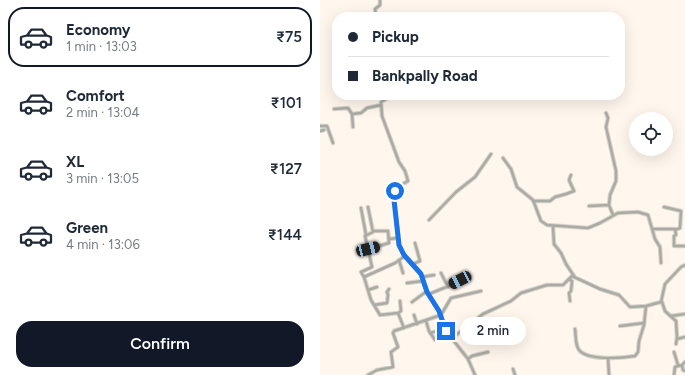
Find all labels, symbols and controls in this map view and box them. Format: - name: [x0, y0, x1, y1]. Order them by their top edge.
- icon: car: [18, 19, 54, 55]
- text: Economy: [66, 21, 131, 39]
- text: ₹75: [276, 28, 302, 46]
- text: Pickup: [372, 28, 419, 46]
- text: 1 min · 13:03: [66, 39, 137, 54]
- text: Bankpally Road: [372, 67, 478, 85]
- icon: car: [18, 85, 54, 121]
- text: Comfort: [66, 87, 125, 105]
- text: ₹101: [271, 94, 302, 112]
- text: 2 min · 13:04: [66, 105, 140, 120]
- map controls: [629, 112, 673, 156]
- button: locate: [629, 112, 673, 156]
- icon: car: [18, 151, 54, 187]
- text: XL: [66, 153, 84, 171]
- text: ₹127: [270, 160, 302, 178]
- text: 3 min · 13:05: [66, 171, 139, 186]
- route start: [386, 182, 404, 200]
- icon: car: [18, 217, 54, 253]
- text: Green: [66, 219, 108, 237]
- text: ₹144: [268, 226, 302, 244]
- text: 4 min · 13:06: [66, 237, 140, 252]
- car: [355, 240, 381, 258]
- car: [447, 269, 473, 291]
- callout: 2 min: [460, 317, 526, 345]
- button: Confirm: [16, 321, 304, 367]
- route end: [437, 322, 455, 340]
- text: 2 min: [477, 323, 509, 338]

